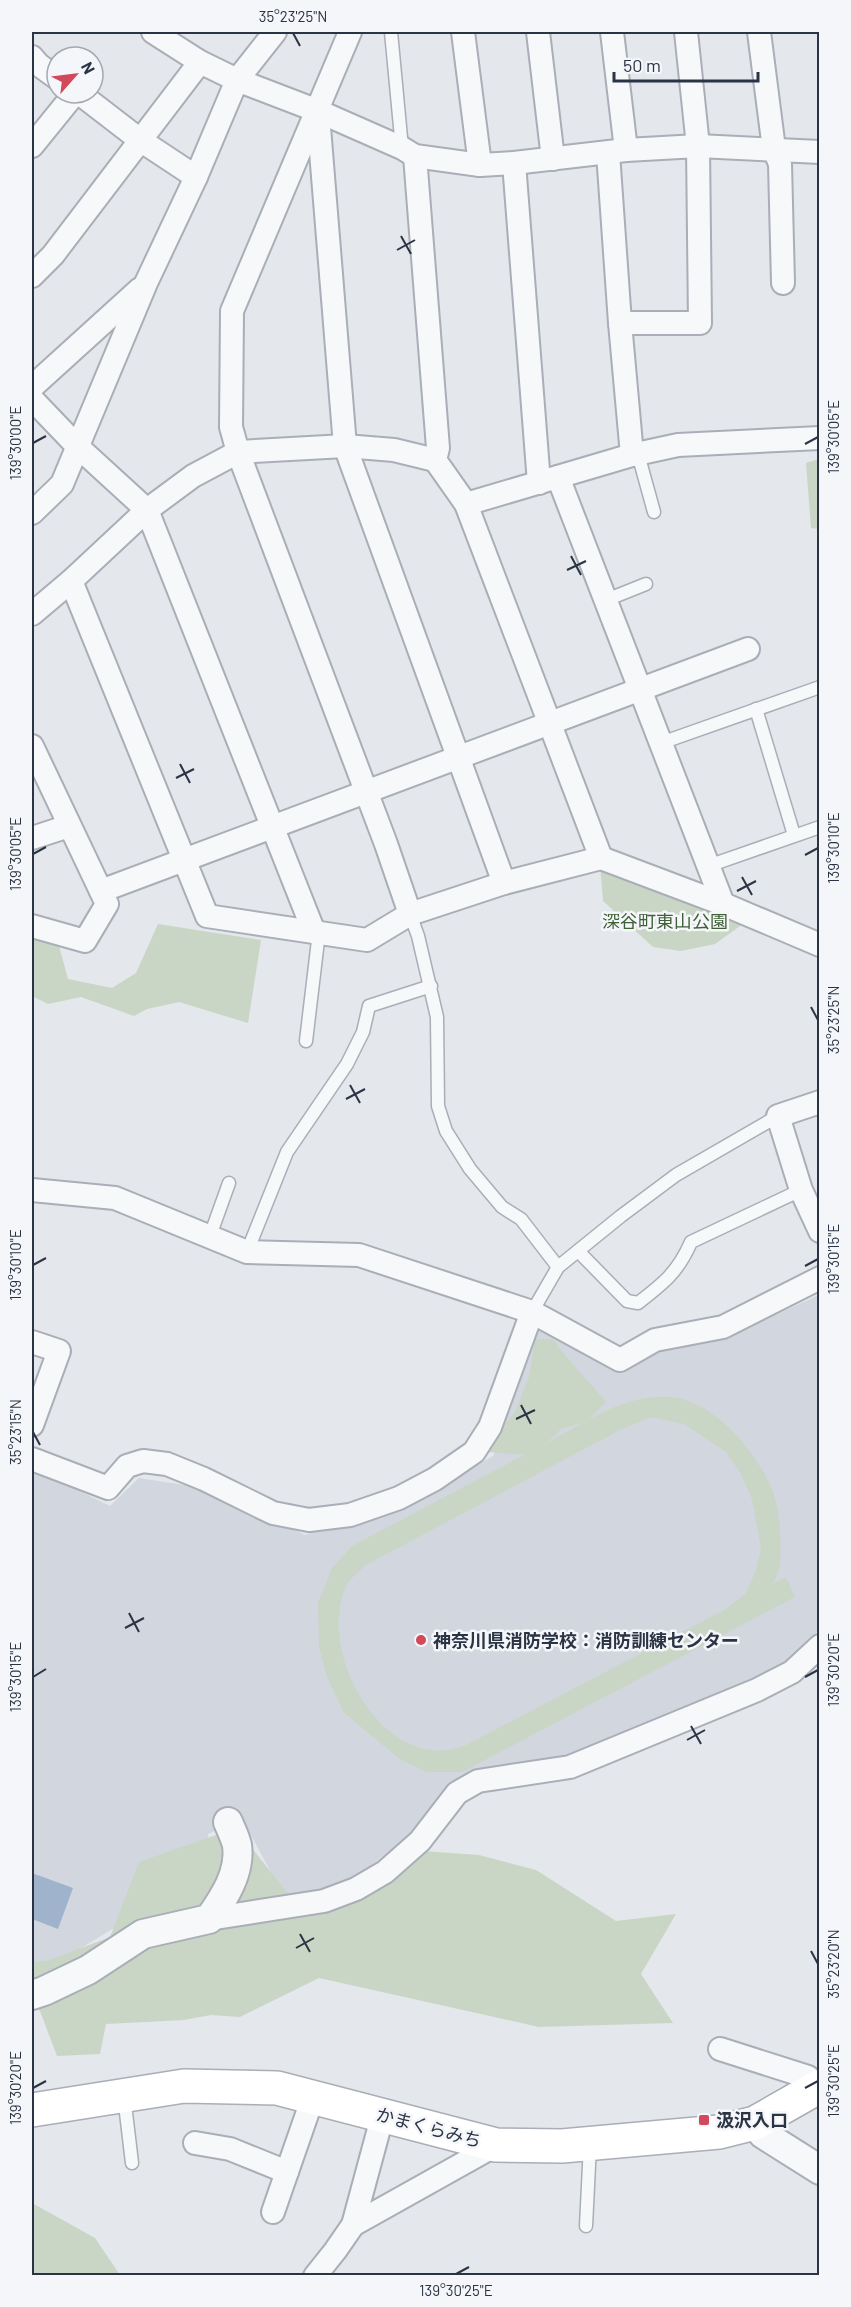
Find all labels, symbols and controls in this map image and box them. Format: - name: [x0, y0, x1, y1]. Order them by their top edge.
- text: 35°23'25"N: [259, 7, 327, 25]
- north arrow: [45, 45, 105, 105]
- scale bar: [614, 45, 758, 83]
- text: 50 m: [623, 54, 661, 76]
- text: N: [78, 59, 100, 77]
- text: 139°30'05"E: [824, 400, 842, 474]
- text: 139°30'00"E: [6, 406, 24, 480]
- text: 139°30'10"E: [824, 812, 842, 884]
- text: 139°30'05"E: [6, 817, 24, 891]
- park label: 深谷町東山公園: [602, 910, 728, 932]
- text: 35°23'25"N: [824, 986, 842, 1054]
- text: 139°30'15"E: [824, 1224, 842, 1294]
- text: 139°30'10"E: [6, 1229, 24, 1301]
- text: 35°23'15"N: [6, 1399, 24, 1465]
- place label: 神奈川県消防学校：消防訓練センター: [433, 1629, 739, 1651]
- marker: 神奈川県消防学校：消防訓練センター: [414, 1633, 428, 1647]
- text: 139°30'20"E: [824, 1633, 842, 1707]
- text: 139°30'15"E: [6, 1642, 24, 1712]
- text: 35°23'20"N: [824, 1929, 842, 1999]
- text: 139°30'25"E: [824, 2044, 842, 2118]
- text: 139°30'20"E: [6, 2051, 24, 2125]
- street label: かまくらみち: [374, 2102, 484, 2152]
- place label: 汲沢入口: [716, 2109, 788, 2131]
- marker: 汲沢入口: [697, 2113, 711, 2127]
- text: 139°30'25"E: [419, 2281, 493, 2299]

